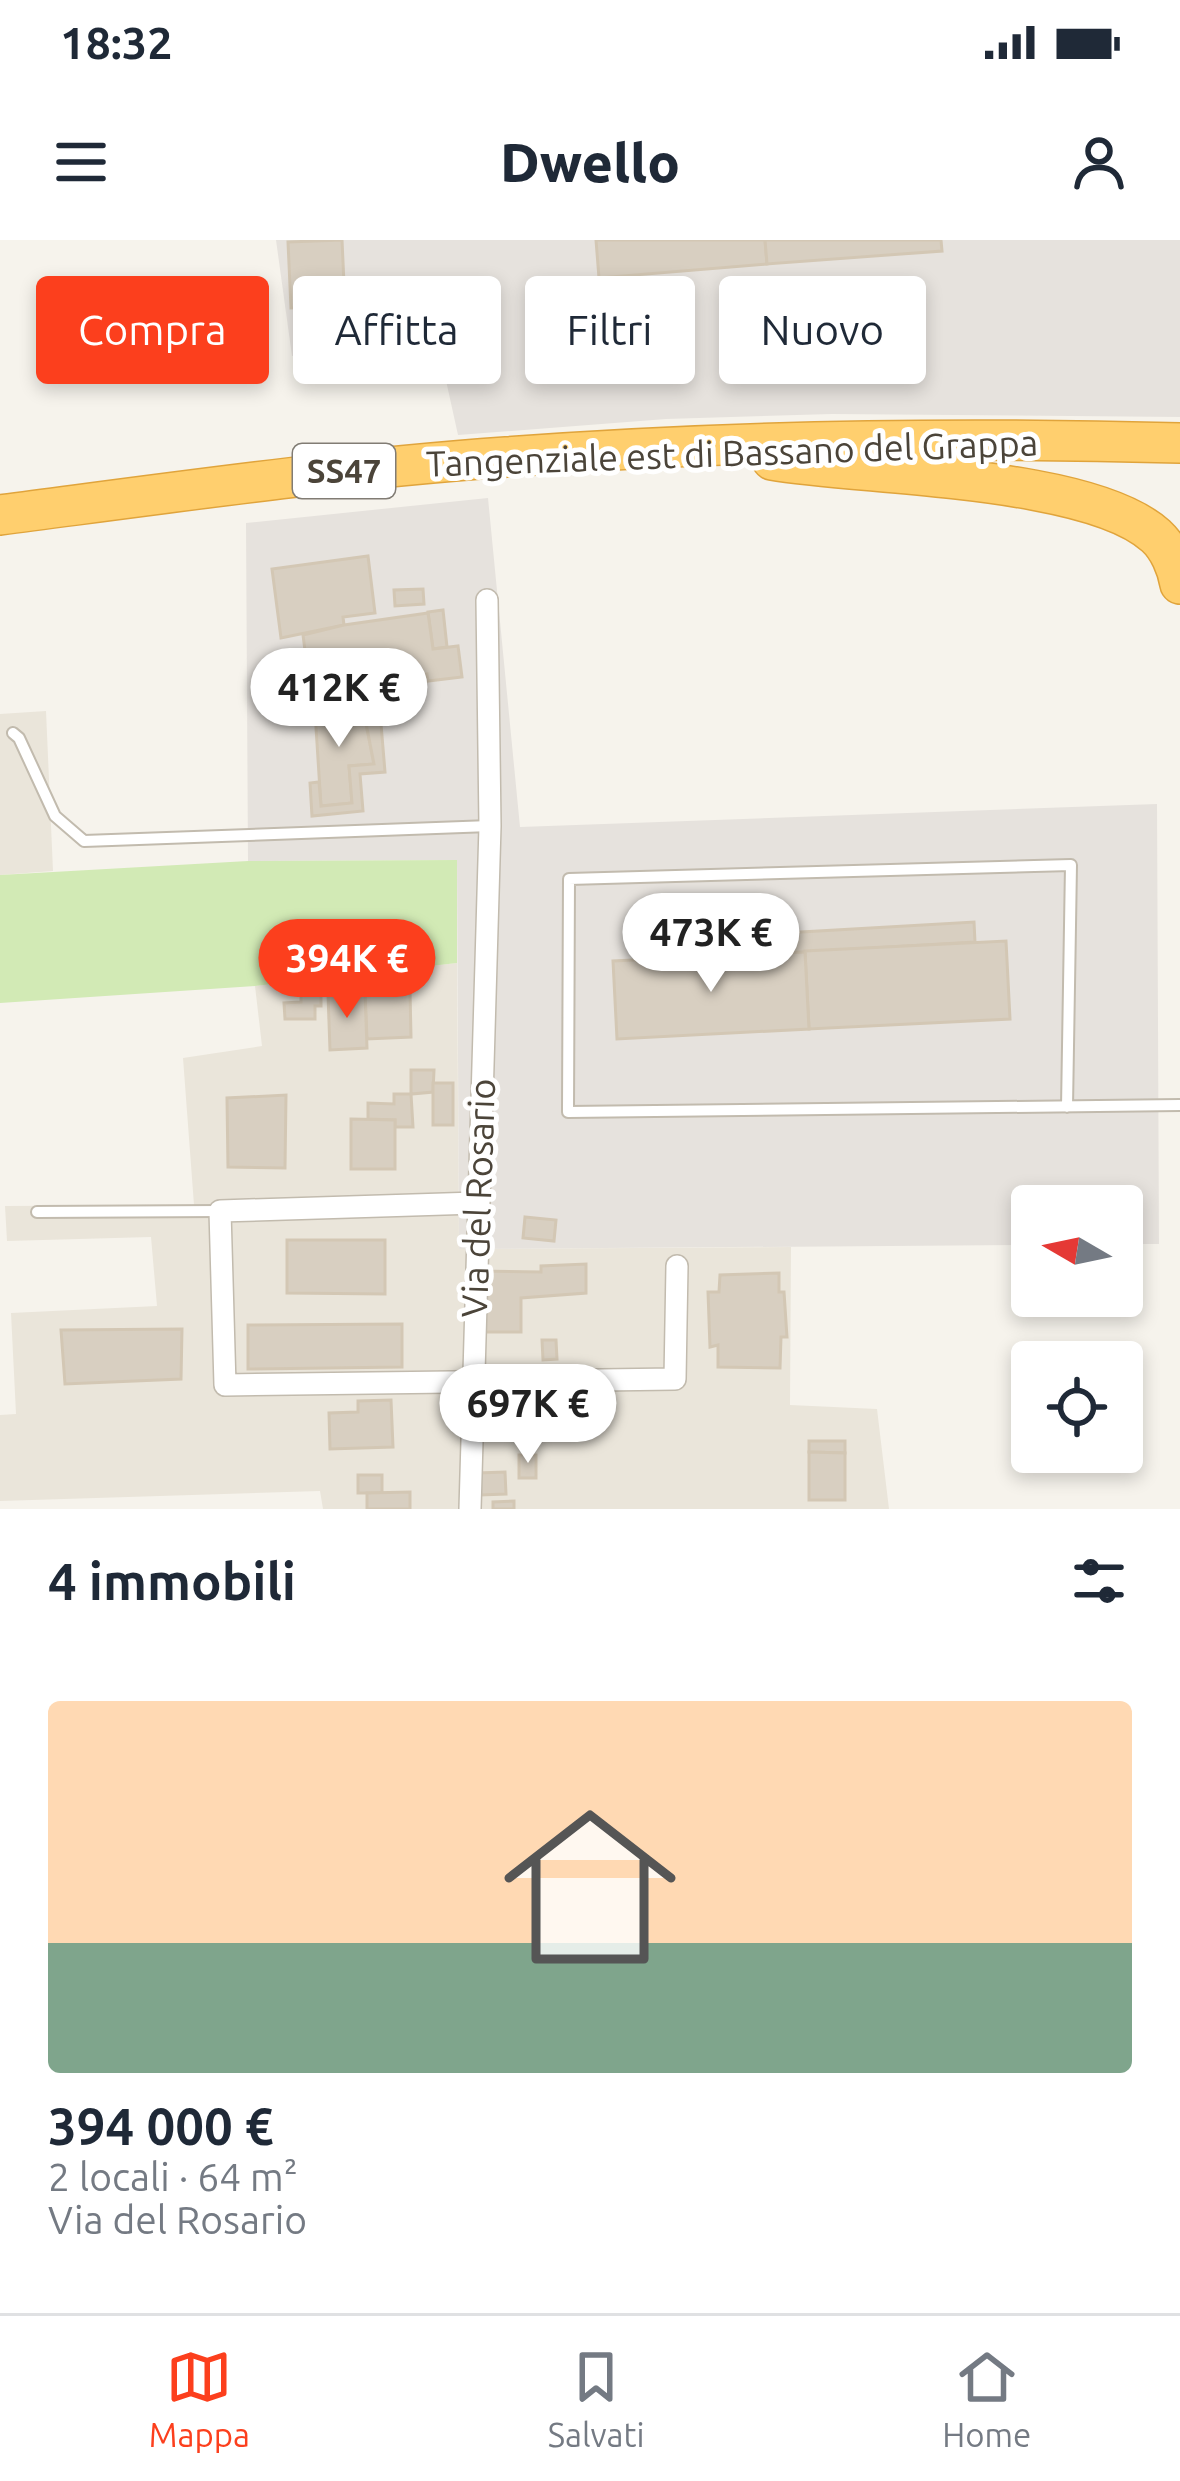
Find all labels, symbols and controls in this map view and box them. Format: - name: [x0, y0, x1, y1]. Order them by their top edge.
- text: 18:32: [60, 17, 173, 68]
- icon: menu: [48, 129, 114, 195]
- icon: person: [1066, 129, 1132, 195]
- text: Dwello: [500, 132, 680, 192]
- chip: Compra: [36, 276, 269, 384]
- chip: Affitta: [293, 276, 501, 384]
- chip: Filtri: [525, 276, 695, 384]
- chip: Nuovo: [719, 276, 926, 384]
- street label: Tangenziale est di Bassano del Grappa: [425, 421, 1039, 484]
- road number: SS47: [293, 444, 395, 498]
- pin: 412K €: [241, 648, 437, 750]
- text: 412K €: [277, 665, 401, 708]
- pin: 473K €: [613, 893, 809, 995]
- text: 473K €: [649, 910, 773, 953]
- pin: 394K €: [249, 919, 445, 1021]
- text: 394K €: [285, 936, 409, 979]
- street label: Via del Rosario: [453, 1078, 502, 1318]
- north arrow: [1011, 1185, 1143, 1317]
- map controls: [1011, 1185, 1143, 1473]
- button: locate: [1011, 1341, 1143, 1473]
- pin: 697K €: [430, 1364, 626, 1466]
- text: 697K €: [466, 1381, 590, 1424]
- icon: filters: [1066, 1548, 1132, 1614]
- text: 4 immobili: [48, 1552, 296, 1610]
- icon: home: [482, 1779, 698, 1995]
- text: 394 000 €: [48, 2097, 274, 2155]
- text: 2 locali · 64 m²: [48, 2155, 298, 2198]
- text: Via del Rosario: [48, 2198, 307, 2241]
- tab: Mappa: [149, 2344, 250, 2453]
- tab: Salvati: [548, 2344, 645, 2453]
- tab: Home: [942, 2344, 1031, 2453]

